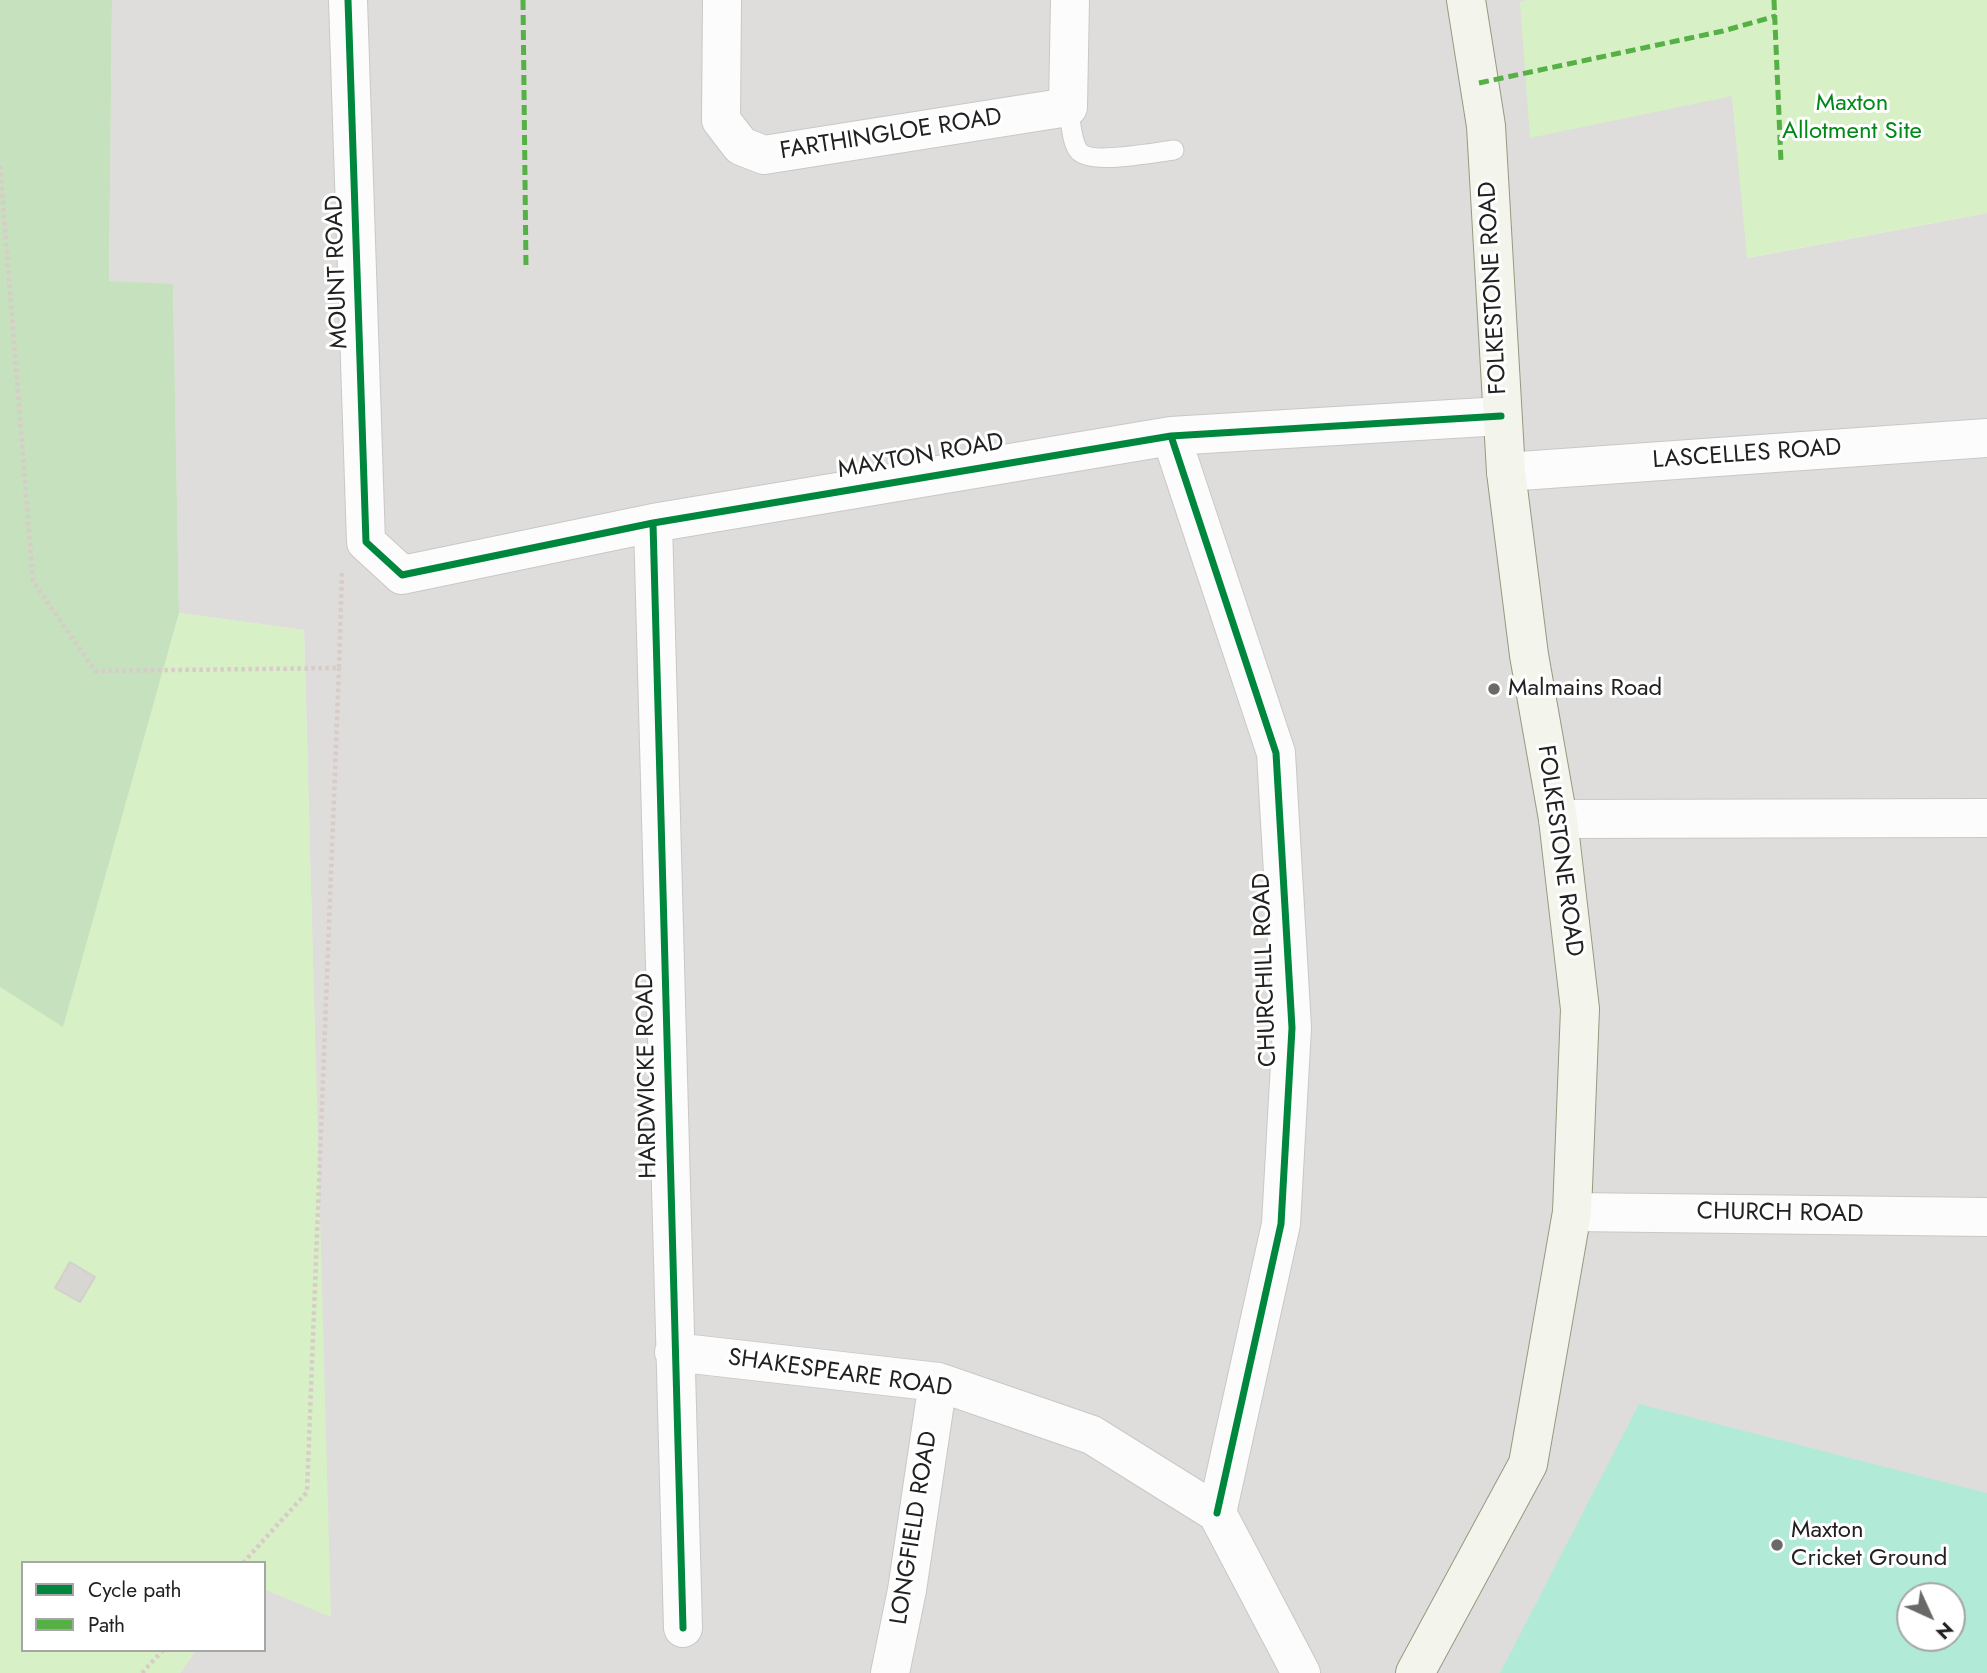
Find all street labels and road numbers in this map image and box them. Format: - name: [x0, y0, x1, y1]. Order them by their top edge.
- street label: FARTHINGLOE ROAD: [778, 103, 1004, 167]
- street label: FOLKESTONE ROAD: [1474, 181, 1514, 395]
- street label: MOUNT ROAD: [321, 194, 355, 350]
- street label: MAXTON ROAD: [836, 428, 1006, 486]
- street label: LASCELLES ROAD: [1652, 434, 1842, 476]
- street label: FOLKESTONE ROAD: [1530, 743, 1588, 959]
- street label: CHURCHILL ROAD: [1248, 872, 1284, 1068]
- street label: HARDWICKE ROAD: [632, 973, 664, 1179]
- street label: CHURCH ROAD: [1696, 1198, 1864, 1230]
- street label: SHAKESPEARE ROAD: [726, 1344, 954, 1404]
- street label: LONGFIELD ROAD: [885, 1429, 945, 1627]

